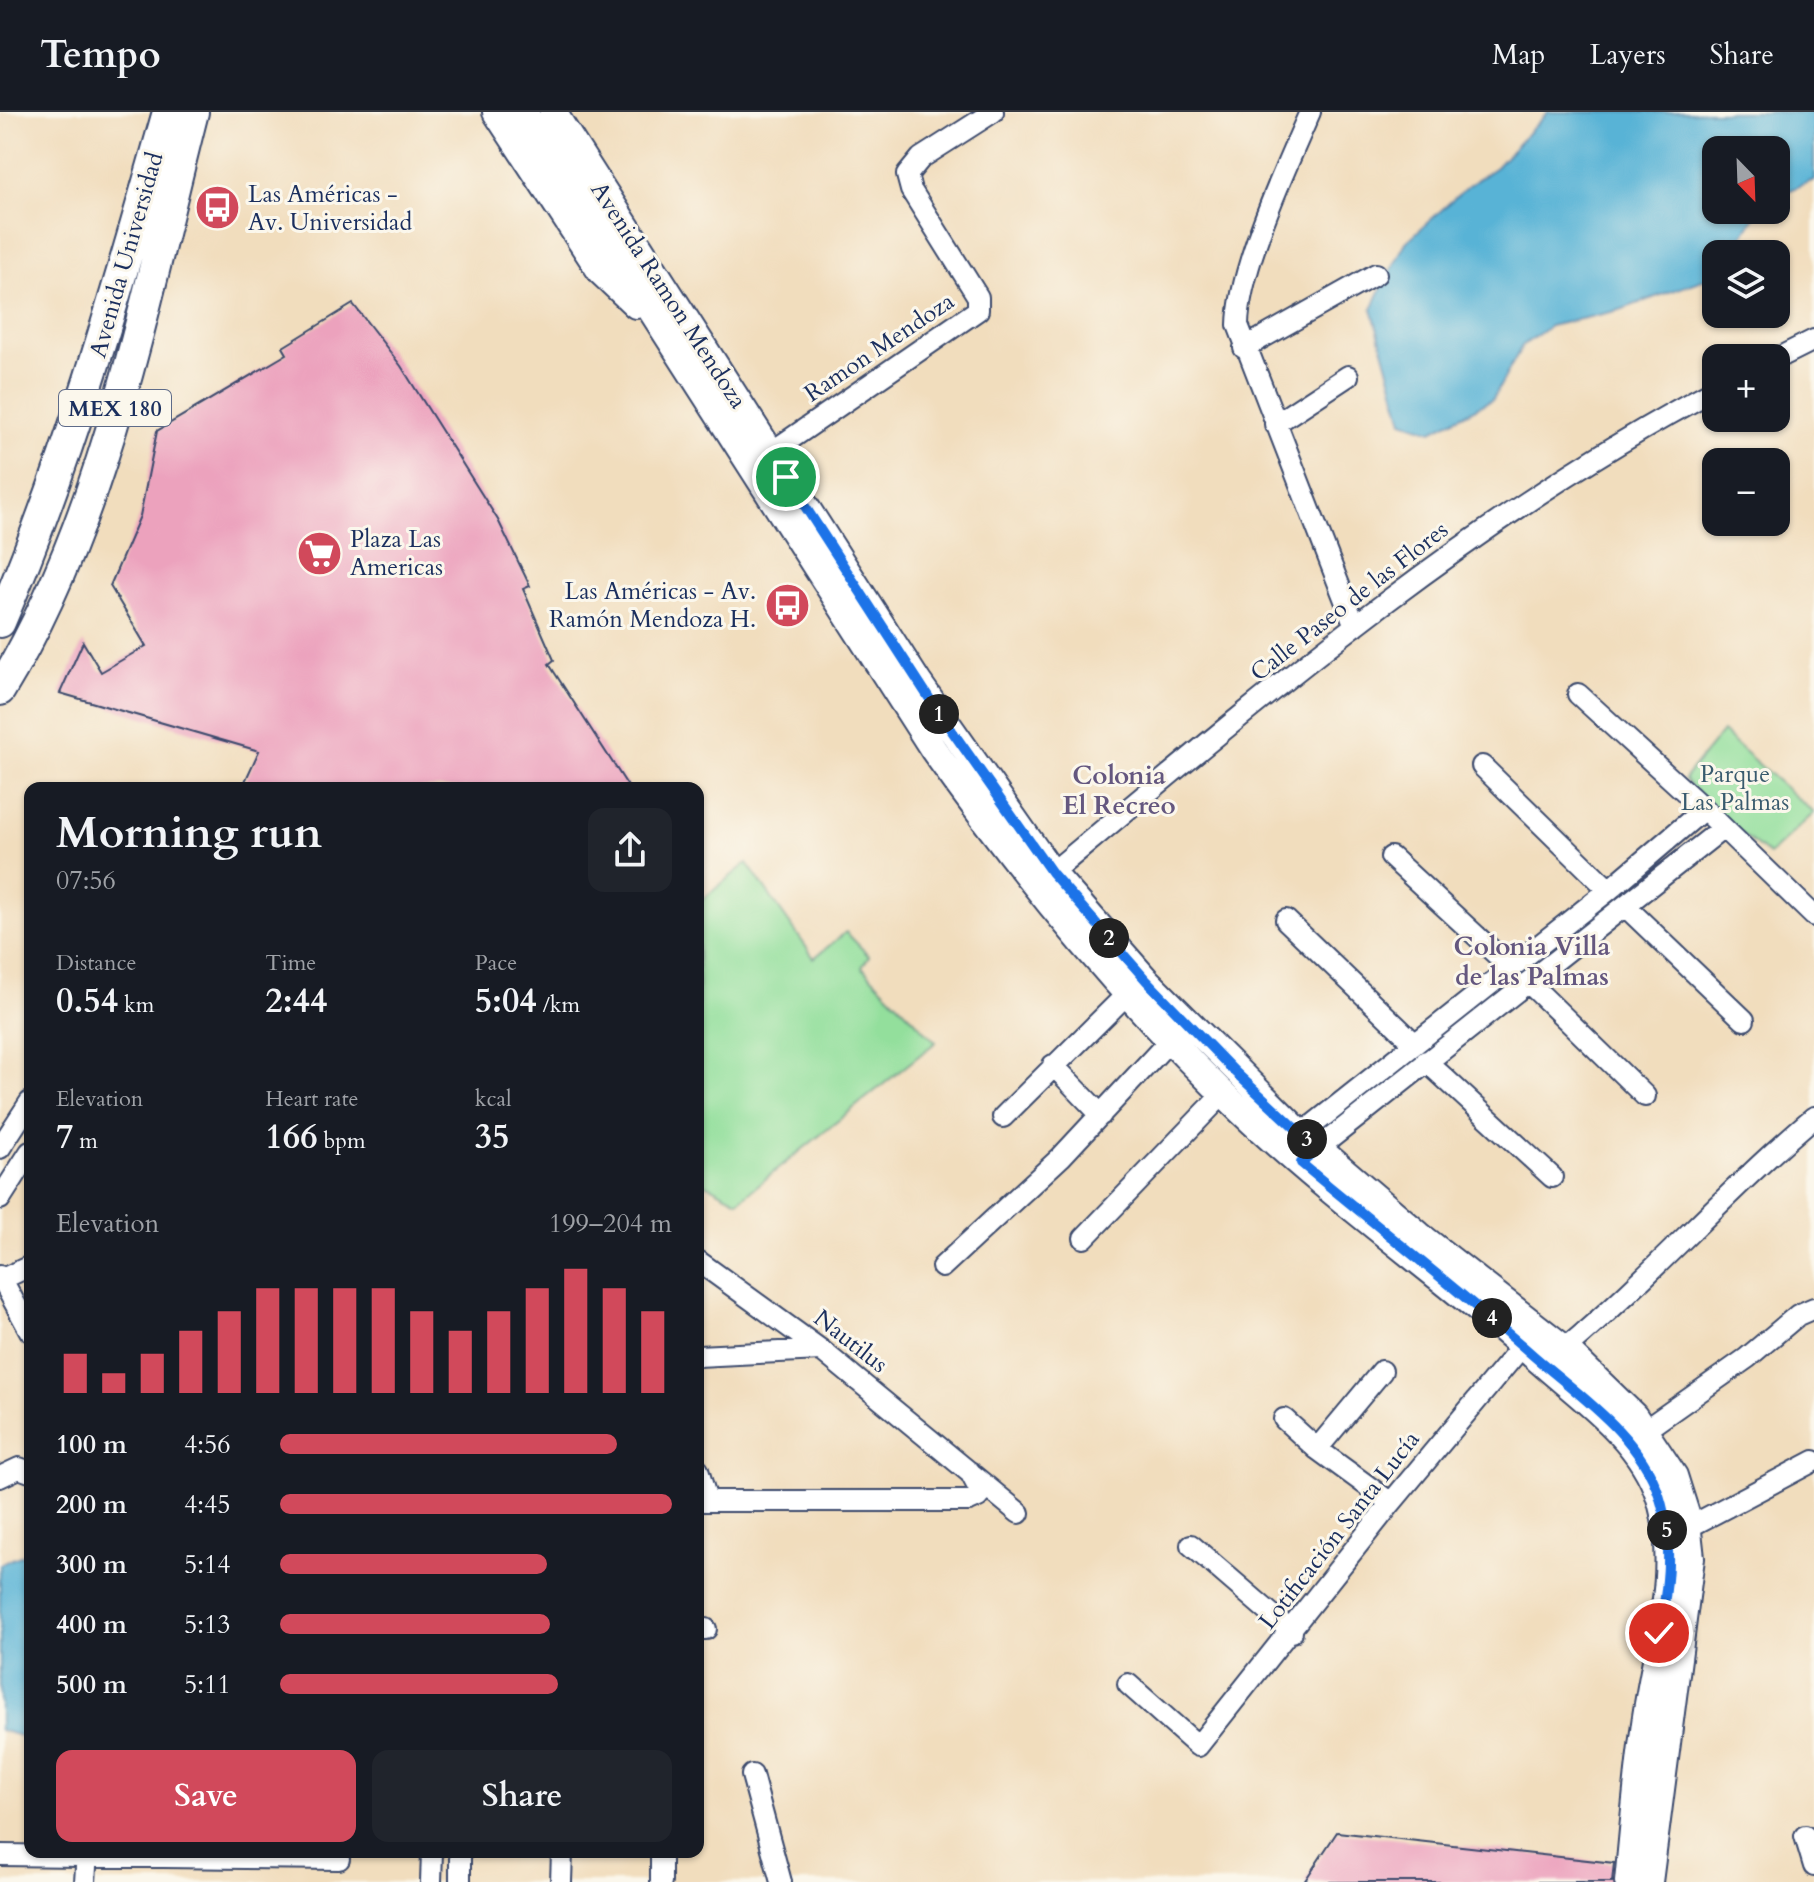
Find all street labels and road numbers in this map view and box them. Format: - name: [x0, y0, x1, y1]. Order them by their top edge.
- street label: Avenida Universidad: [81, 148, 172, 362]
- street label: Avenida Ramon Mendoza: [583, 175, 755, 416]
- street label: Ramon Mendoza: [798, 285, 961, 410]
- road number: MEX 180: [59, 390, 171, 426]
- street label: Calle Paseo de las Flores: [1244, 514, 1455, 689]
- street label: Nautilus: [807, 1302, 895, 1381]
- street label: Lotificación Santa Lucía: [1251, 1424, 1428, 1636]

